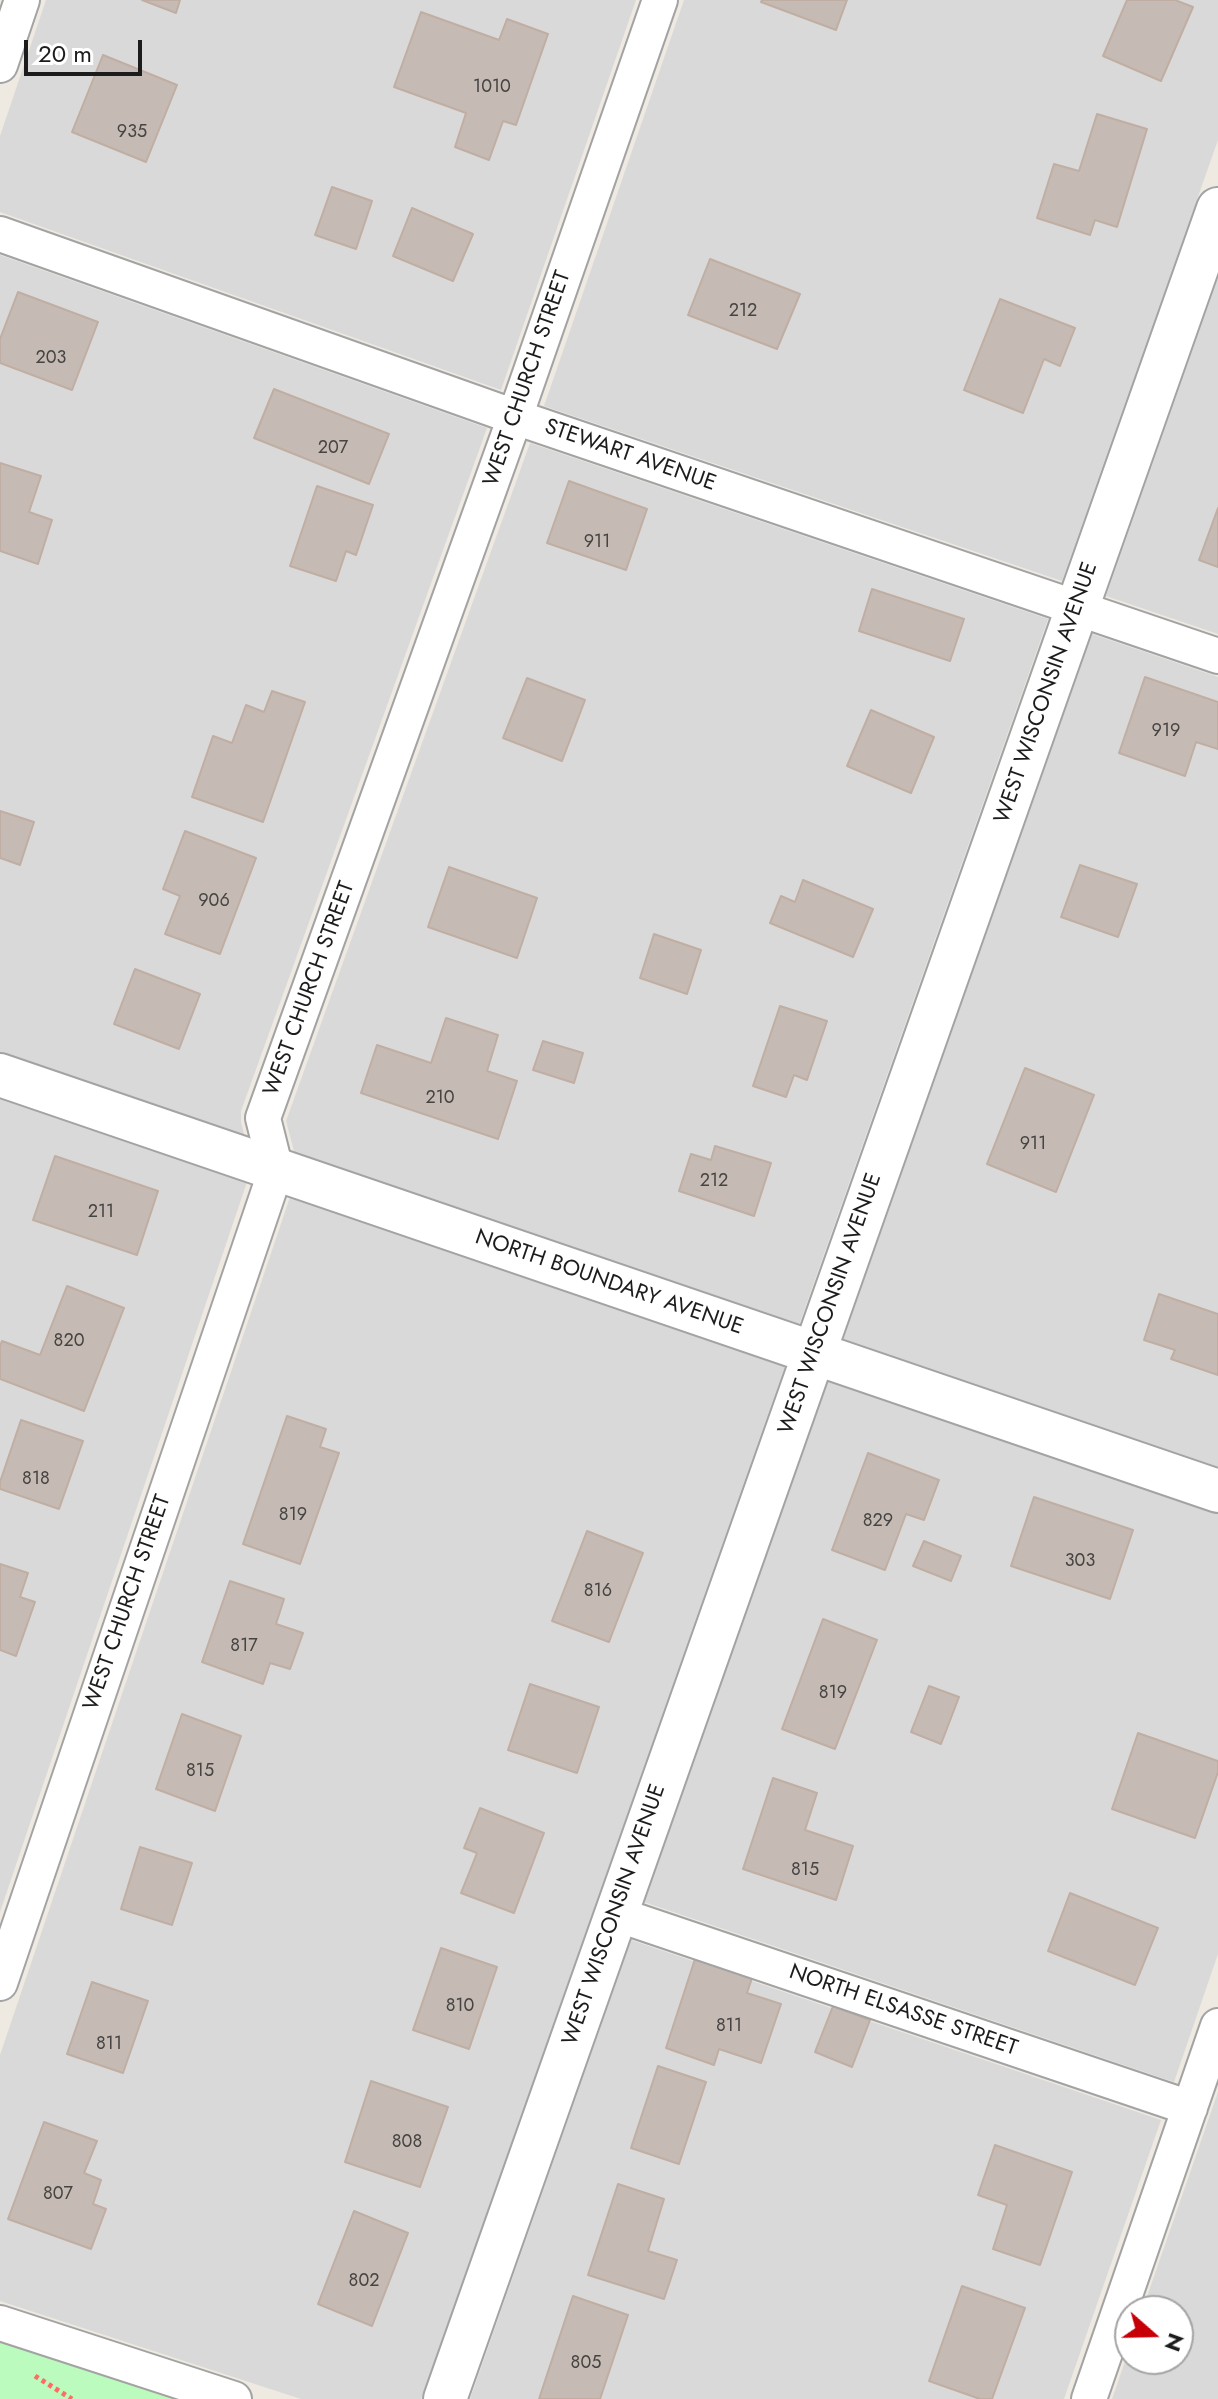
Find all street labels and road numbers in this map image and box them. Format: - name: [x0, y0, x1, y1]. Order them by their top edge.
- street label: WEST CHURCH STREET: [479, 268, 577, 490]
- street label: STEWART AVENUE: [541, 414, 719, 498]
- street label: WEST WISCONSIN AVENUE: [990, 559, 1104, 827]
- street label: WEST CHURCH STREET: [259, 878, 361, 1100]
- street label: WEST WISCONSIN AVENUE: [774, 1170, 888, 1438]
- street label: NORTH BOUNDARY AVENUE: [472, 1225, 746, 1341]
- street label: WEST CHURCH STREET: [79, 1492, 177, 1714]
- street label: WEST WISCONSIN AVENUE: [558, 1781, 672, 2049]
- street label: NORTH ELSASSE STREET: [785, 1959, 1021, 2063]

